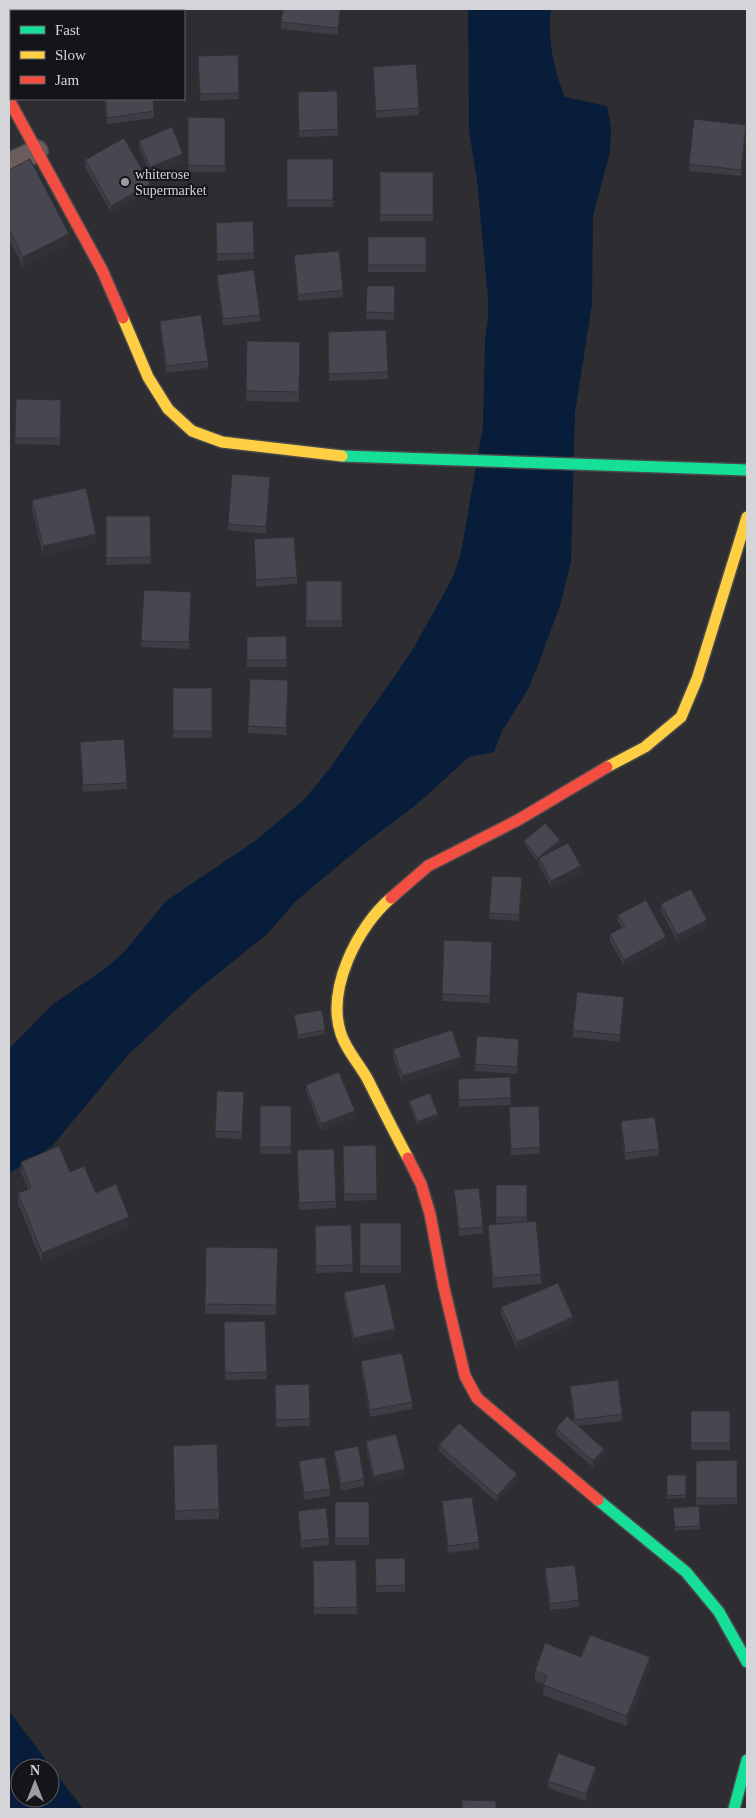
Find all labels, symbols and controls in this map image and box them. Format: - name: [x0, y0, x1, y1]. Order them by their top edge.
- legend: [10, 10, 185, 100]
- text: Fast: [55, 22, 81, 38]
- text: Slow: [55, 47, 86, 63]
- text: Jam: [55, 72, 79, 88]
- place label: whiterose Supermarket: [135, 167, 207, 198]
- marker: whiterose Supermarket: [119, 176, 131, 188]
- north arrow: [10, 1758, 60, 1808]
- text: N: [30, 1763, 40, 1778]

